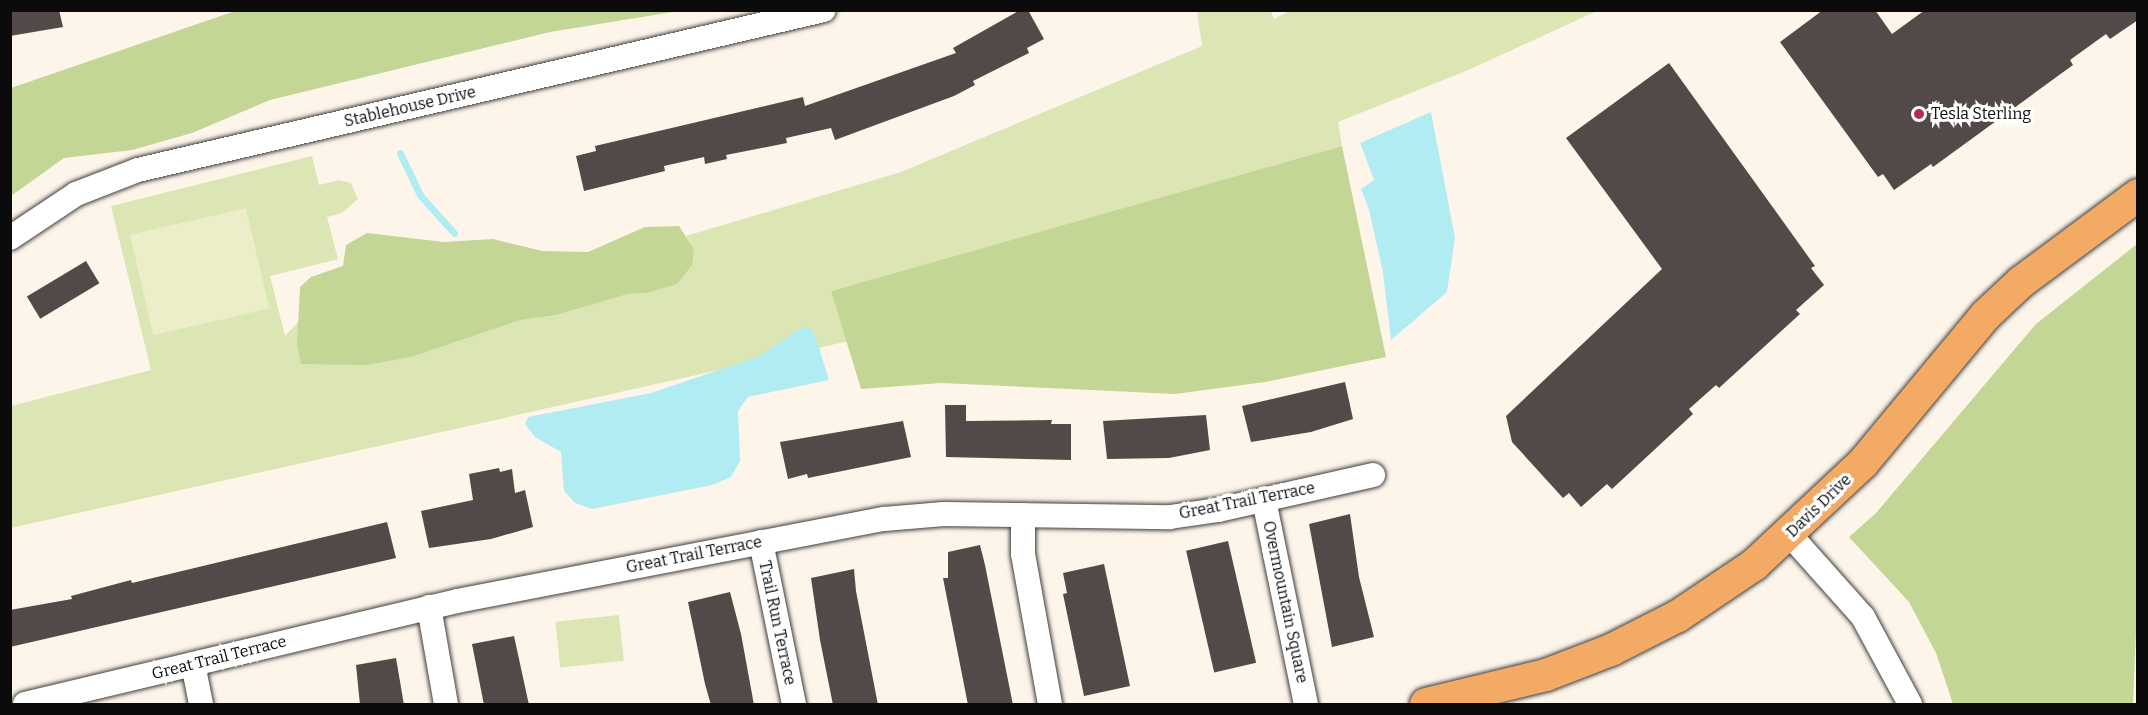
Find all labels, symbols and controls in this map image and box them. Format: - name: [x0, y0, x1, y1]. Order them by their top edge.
- street label: Stablehouse Drive: [342, 83, 478, 131]
- place label: Tesla Sterling: [1931, 104, 2031, 124]
- marker: Tesla Sterling: [1912, 107, 1926, 121]
- street label: Davis Drive: [1783, 470, 1855, 542]
- street label: Great Trail Terrace: [1177, 478, 1317, 524]
- street label: Overmountain Square: [1258, 519, 1312, 685]
- street label: Great Trail Terrace: [624, 532, 764, 578]
- street label: Trail Run Terrace: [754, 559, 800, 687]
- street label: Great Trail Terrace: [150, 632, 288, 684]

